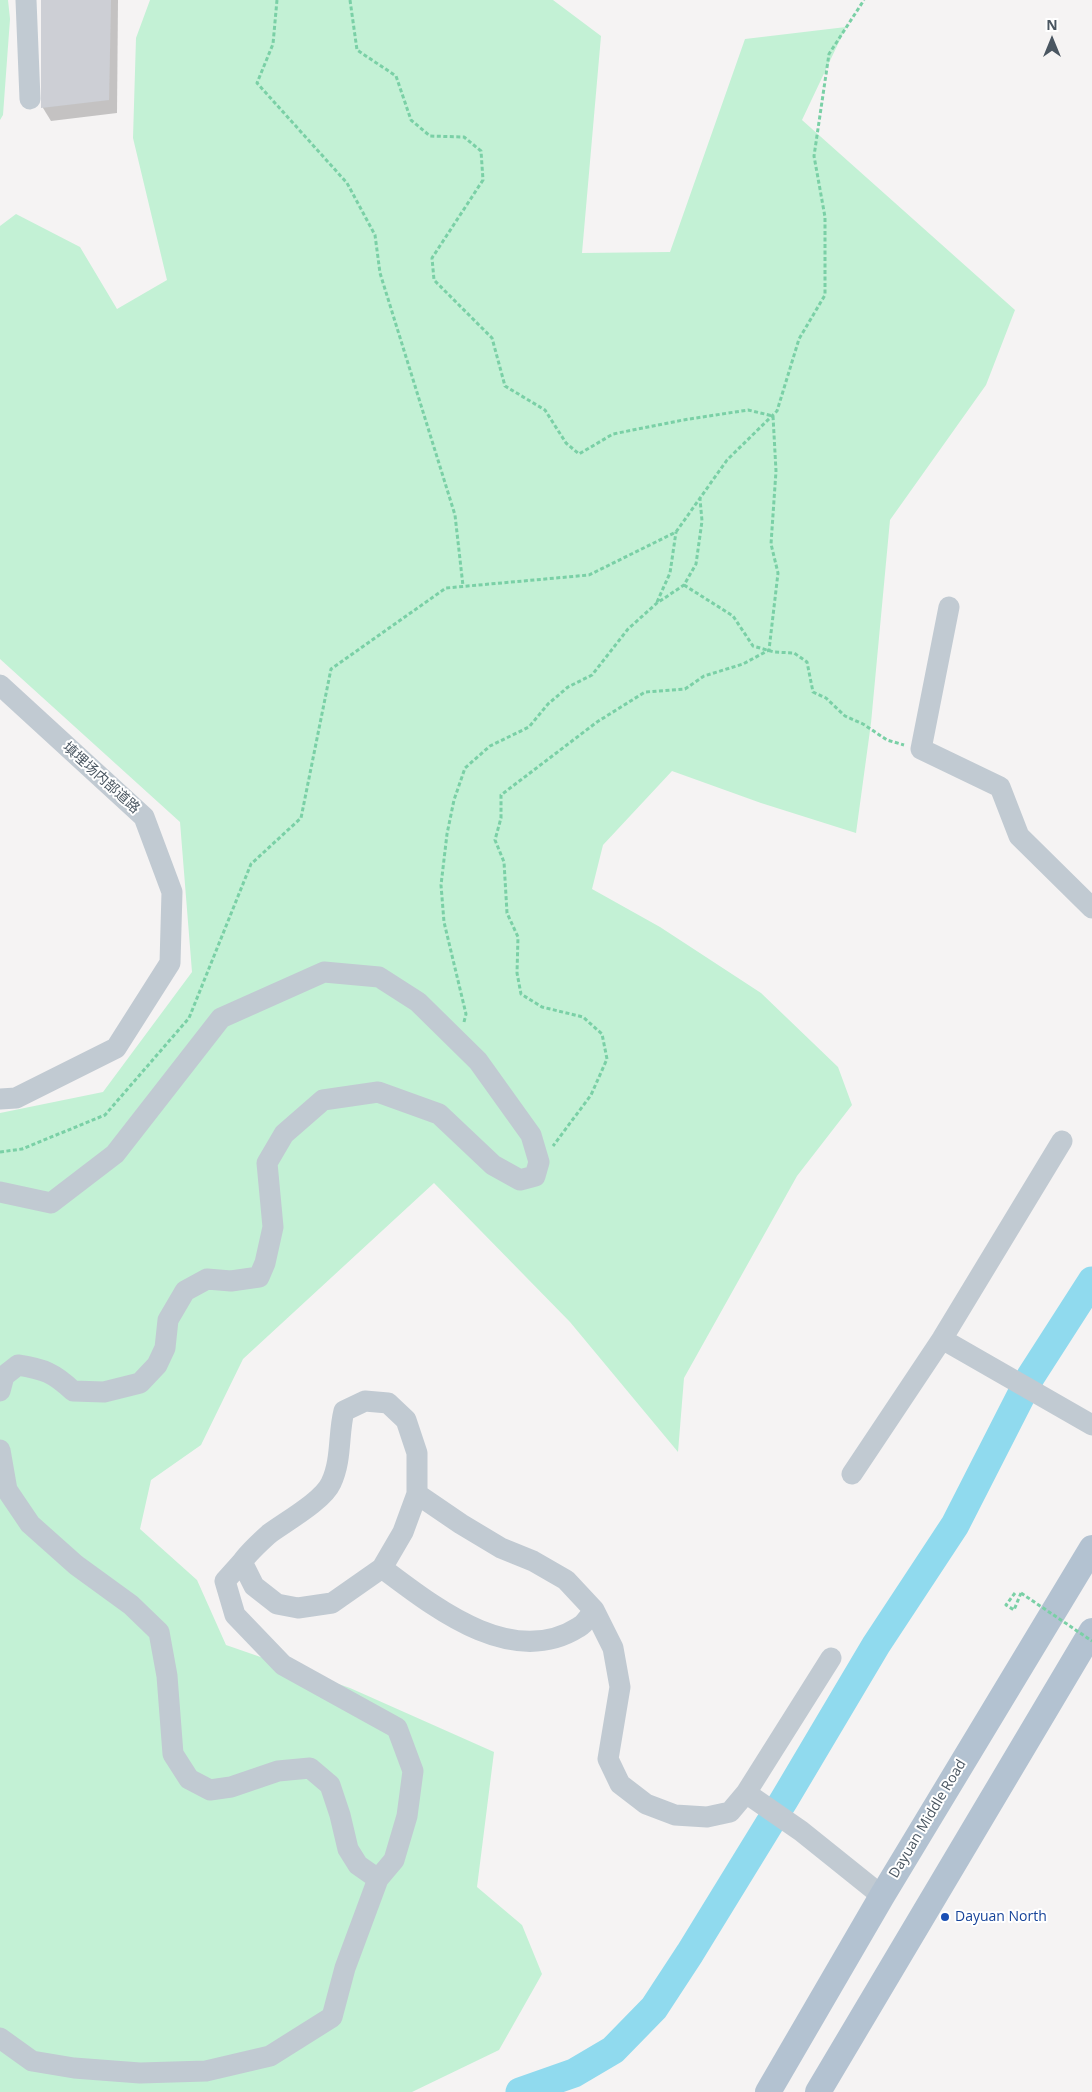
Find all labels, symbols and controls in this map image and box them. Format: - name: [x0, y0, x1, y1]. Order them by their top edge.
- north arrow: [1027, 15, 1077, 65]
- text: N: [1046, 15, 1058, 34]
- street label: 填埋场内部道路: [59, 739, 143, 817]
- street label: Dayuan Middle Road: [886, 1757, 970, 1881]
- place label: Dayuan North: [955, 1909, 1047, 1925]
- marker: Dayuan North: [939, 1911, 951, 1923]

